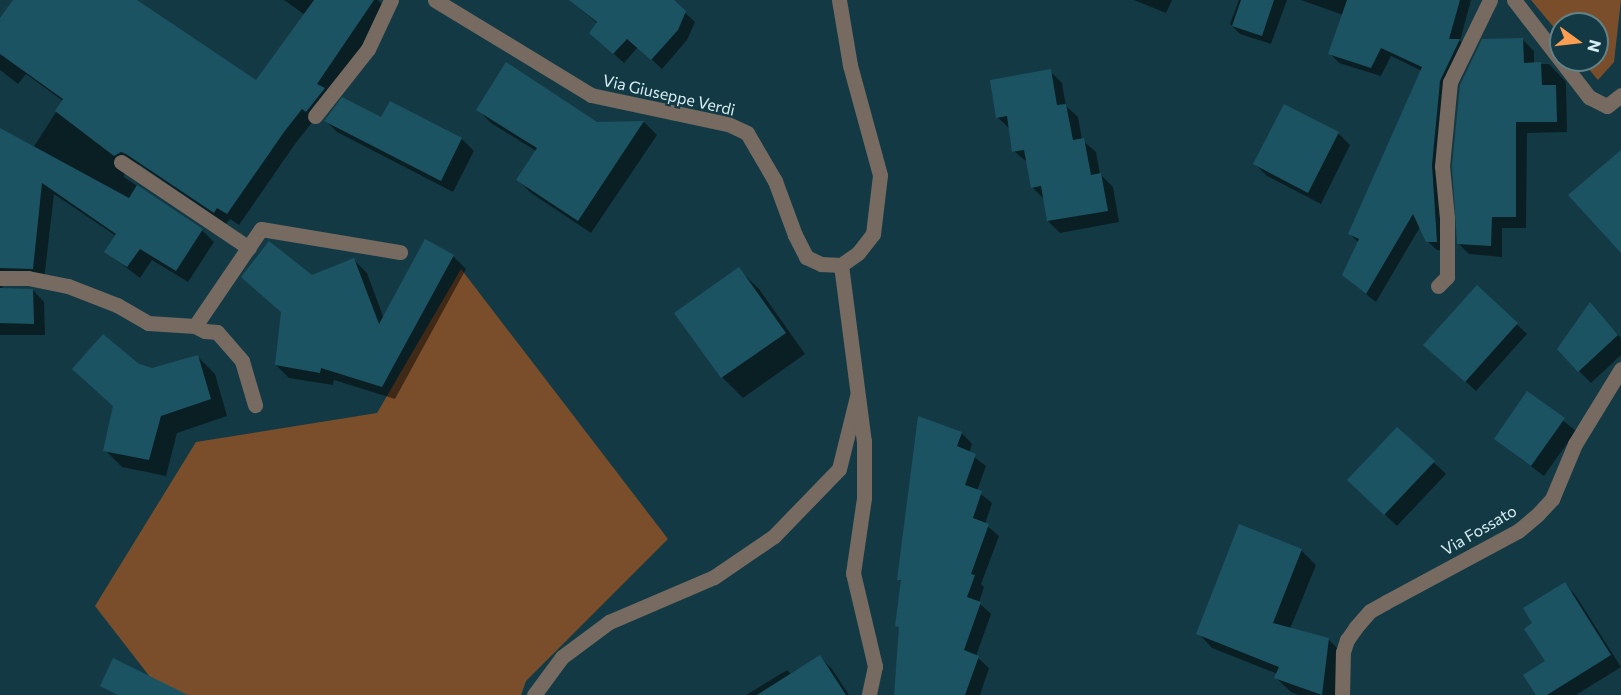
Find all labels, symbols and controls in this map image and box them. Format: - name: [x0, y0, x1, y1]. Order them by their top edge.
- north arrow: [1549, 12, 1609, 72]
- text: N: [1584, 38, 1606, 55]
- street label: Via Giuseppe Verdi: [601, 70, 737, 120]
- street label: Via Fossato: [1438, 501, 1520, 559]

